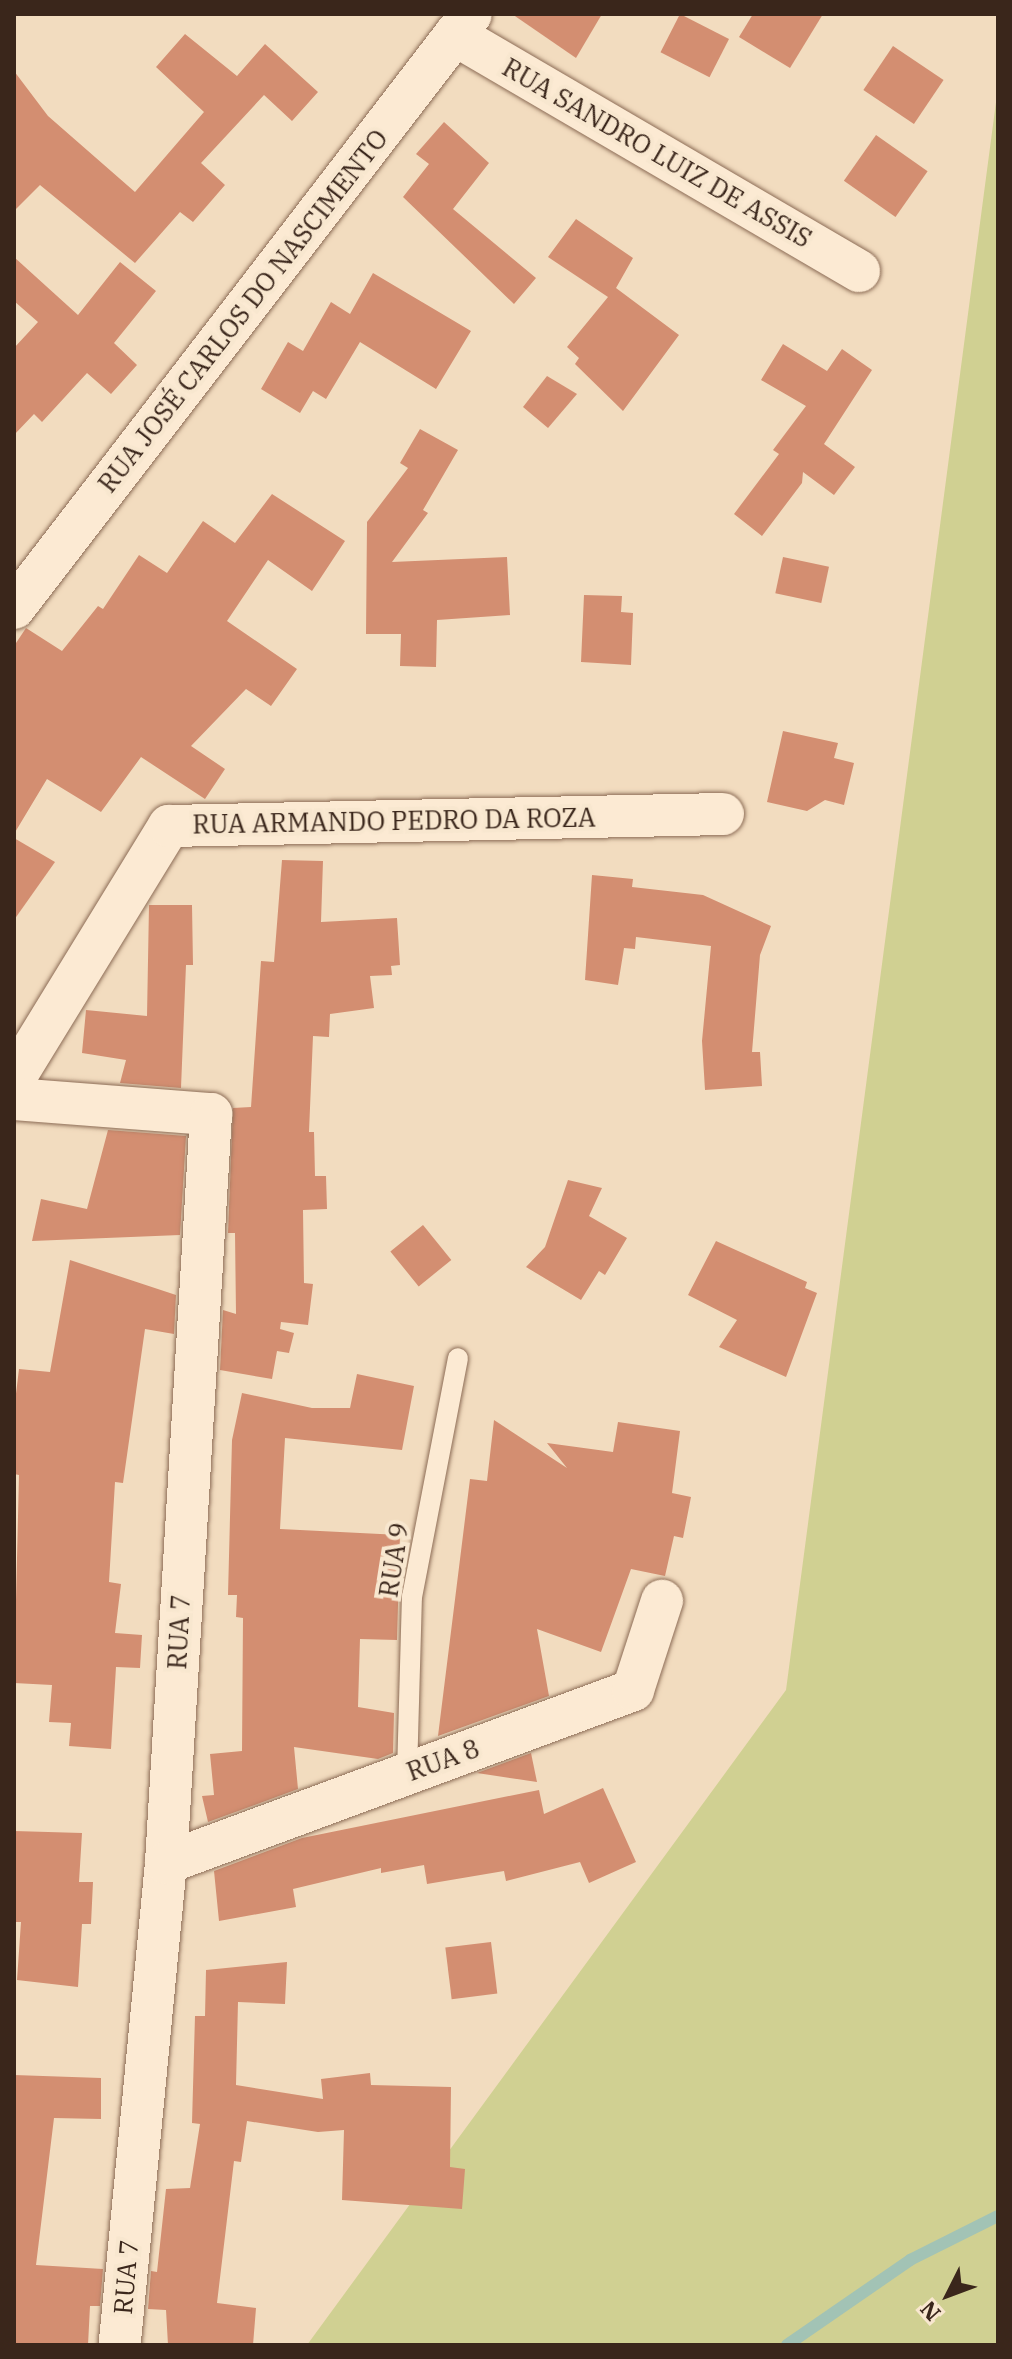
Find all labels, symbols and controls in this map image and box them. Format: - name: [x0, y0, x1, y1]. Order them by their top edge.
- street label: RUA SANDRO LUIZ DE ASSIS: [497, 52, 817, 254]
- street label: RUA JOSÉ CARLOS DO NASCIMENTO: [92, 123, 394, 499]
- street label: RUA ARMANDO PEDRO DA ROZA: [192, 802, 596, 840]
- street label: RUA 9: [373, 1520, 415, 1600]
- street label: RUA 7: [161, 1594, 197, 1670]
- street label: RUA 8: [402, 1733, 484, 1787]
- street label: RUA 7: [107, 2238, 145, 2316]
- north arrow: [908, 2255, 988, 2335]
- text: N: [913, 2295, 946, 2328]

